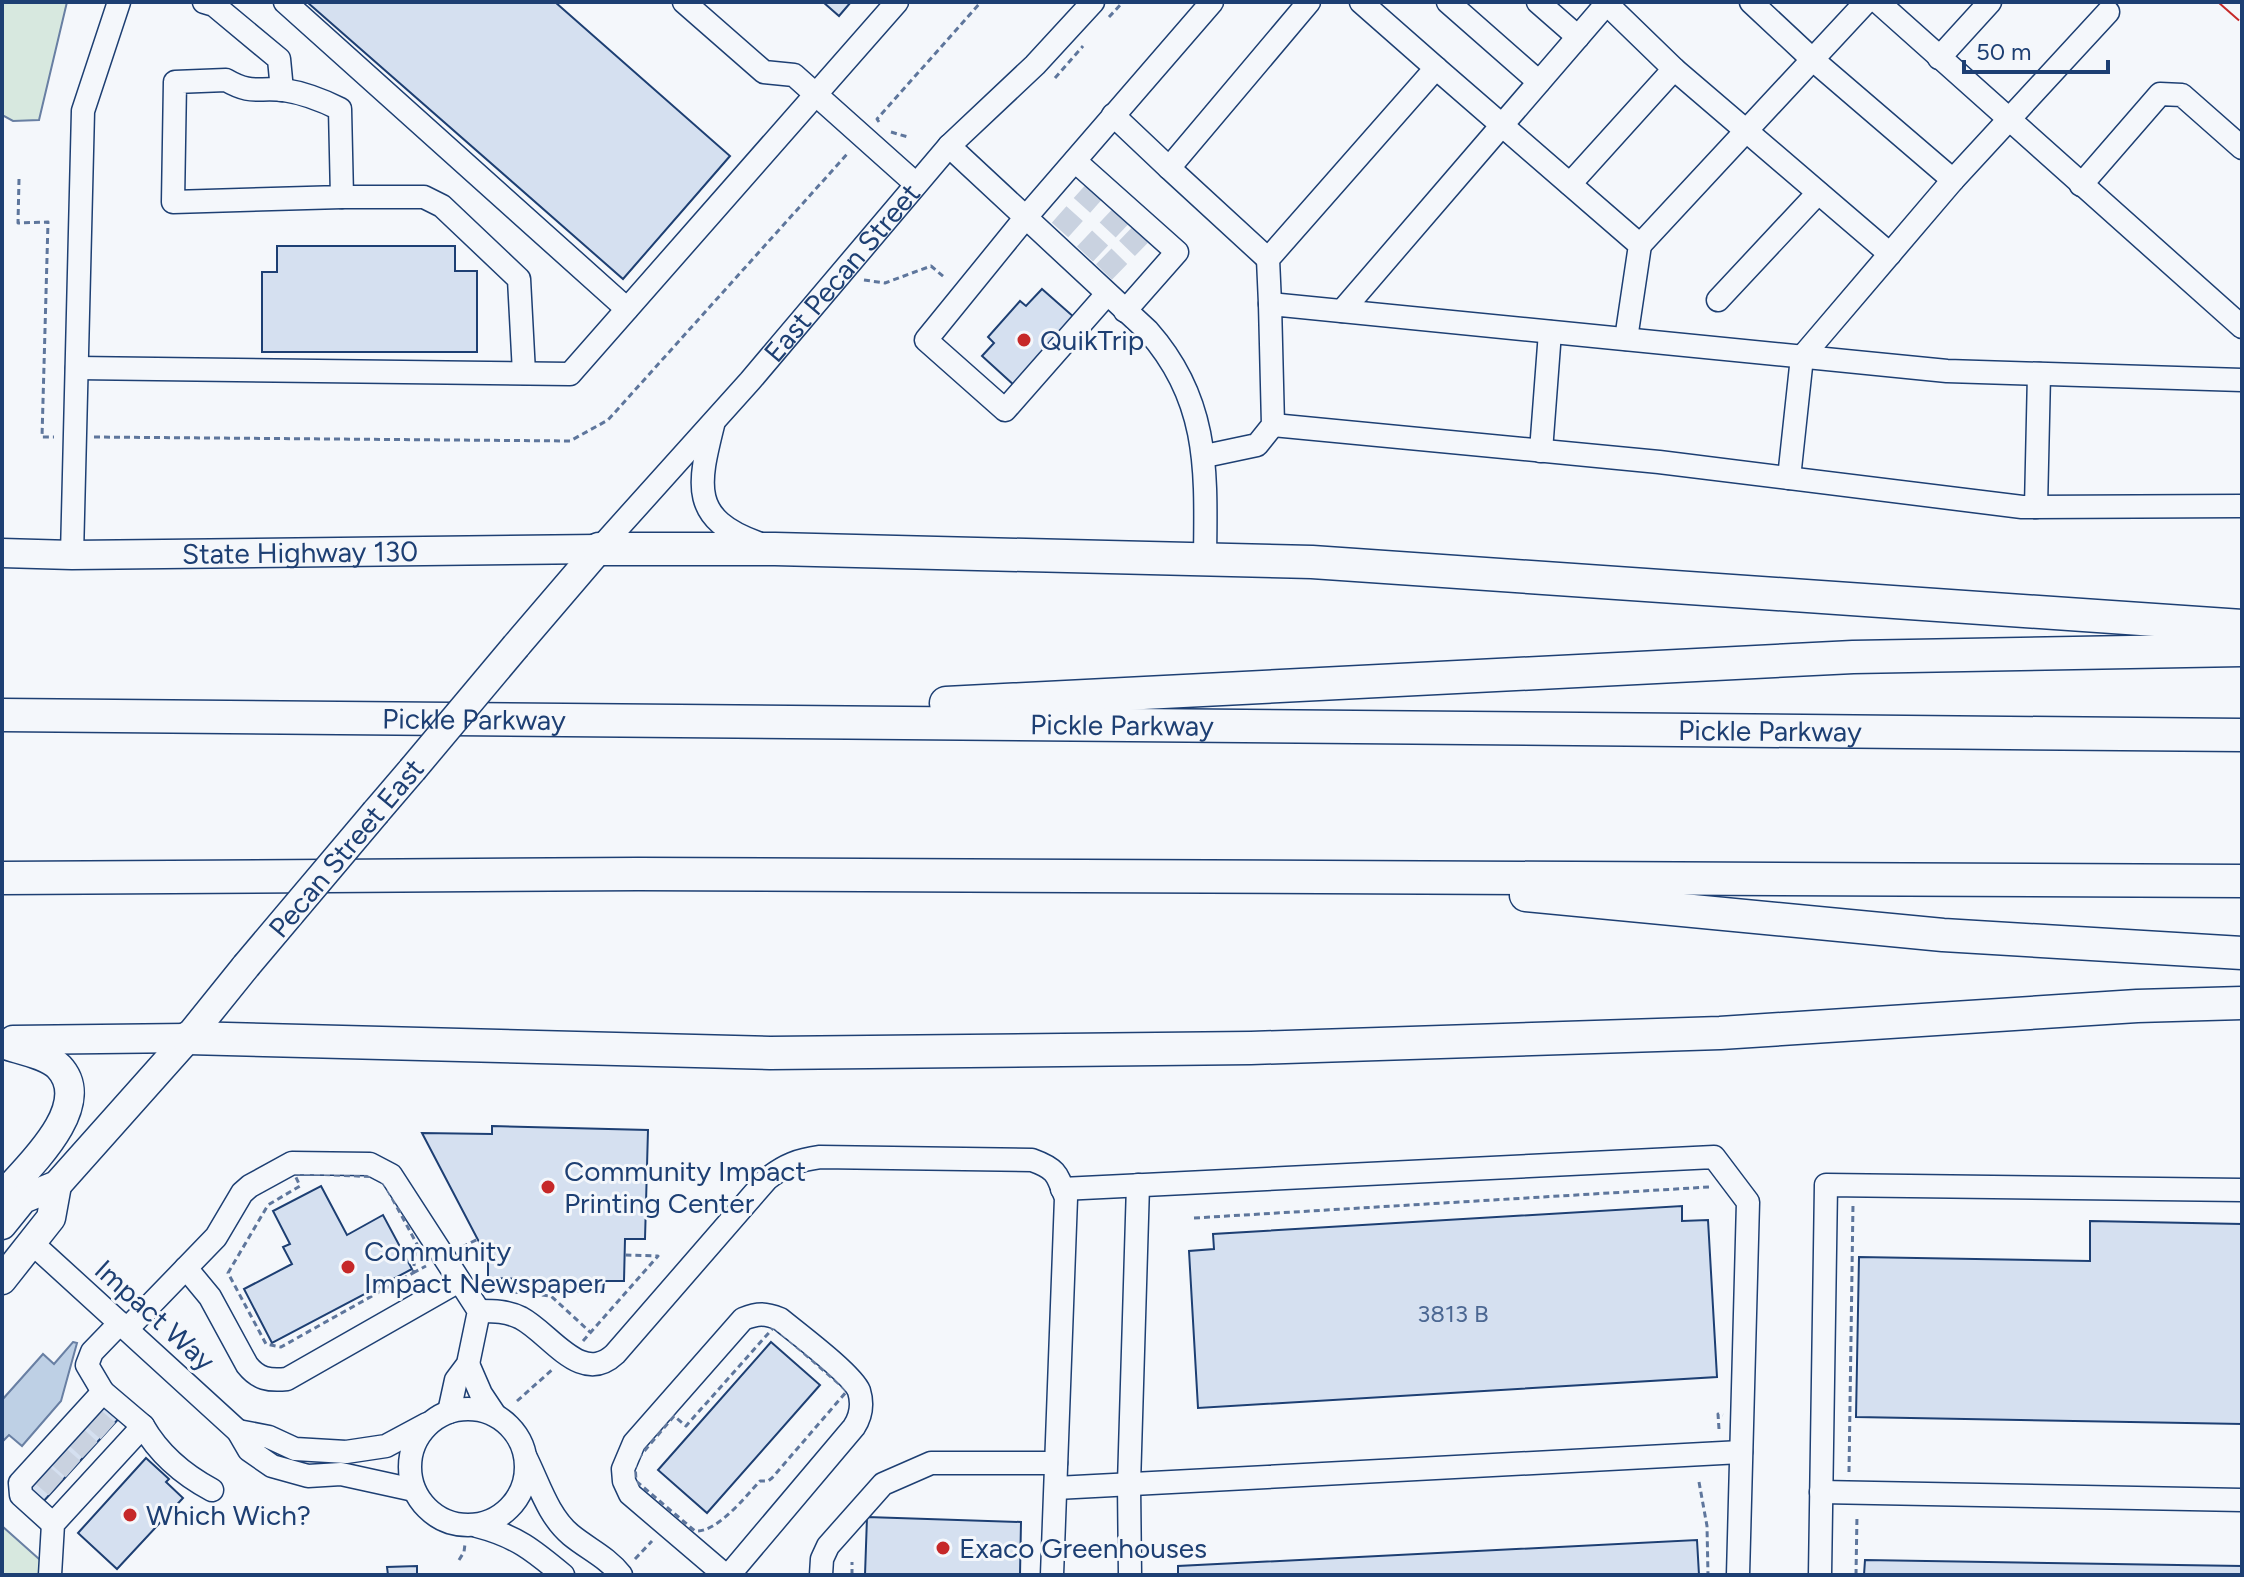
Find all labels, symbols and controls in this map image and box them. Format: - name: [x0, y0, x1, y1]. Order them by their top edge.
- scale bar: [1964, 24, 2108, 74]
- text: 50 m: [1976, 37, 2032, 66]
- street label: East Pecan Street: [757, 176, 927, 369]
- place label: QuikTrip: [1040, 323, 1144, 357]
- marker: QuikTrip: [1015, 331, 1033, 349]
- street label: State Highway 130: [182, 534, 418, 571]
- street label: Pickle Parkway: [382, 701, 566, 737]
- street label: Pickle Parkway: [1030, 707, 1214, 743]
- street label: Pickle Parkway: [1678, 713, 1862, 749]
- street label: Pecan Street East: [261, 752, 431, 944]
- place label: Community Impact Printing Center: [564, 1154, 806, 1220]
- marker: Community Impact Printing Center: [539, 1178, 557, 1196]
- place label: Community Impact Newspaper: [364, 1234, 603, 1300]
- street label: Impact Way: [88, 1252, 222, 1378]
- marker: Community Impact Newspaper: [339, 1258, 357, 1276]
- house number: 3813 B: [1417, 1299, 1489, 1328]
- place label: Which Wich?: [146, 1498, 311, 1532]
- marker: Which Wich?: [121, 1506, 139, 1524]
- place label: Exaco Greenhouses: [959, 1531, 1207, 1565]
- marker: Exaco Greenhouses: [934, 1539, 952, 1557]

